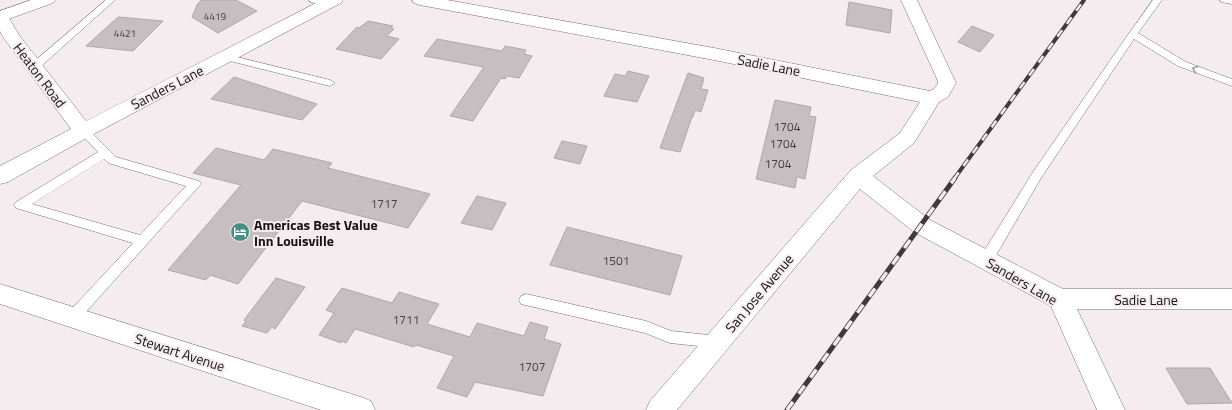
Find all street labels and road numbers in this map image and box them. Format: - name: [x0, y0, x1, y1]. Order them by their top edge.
- street label: Heaton Road: [9, 38, 71, 112]
- street label: Sadie Lane: [736, 49, 802, 81]
- street label: Sanders Lane: [127, 60, 207, 114]
- street label: San Jose Avenue: [720, 249, 798, 337]
- street label: Sanders Lane: [982, 252, 1062, 310]
- street label: Sadie Lane: [1114, 289, 1178, 310]
- street label: Stewart Avenue: [132, 328, 228, 376]

